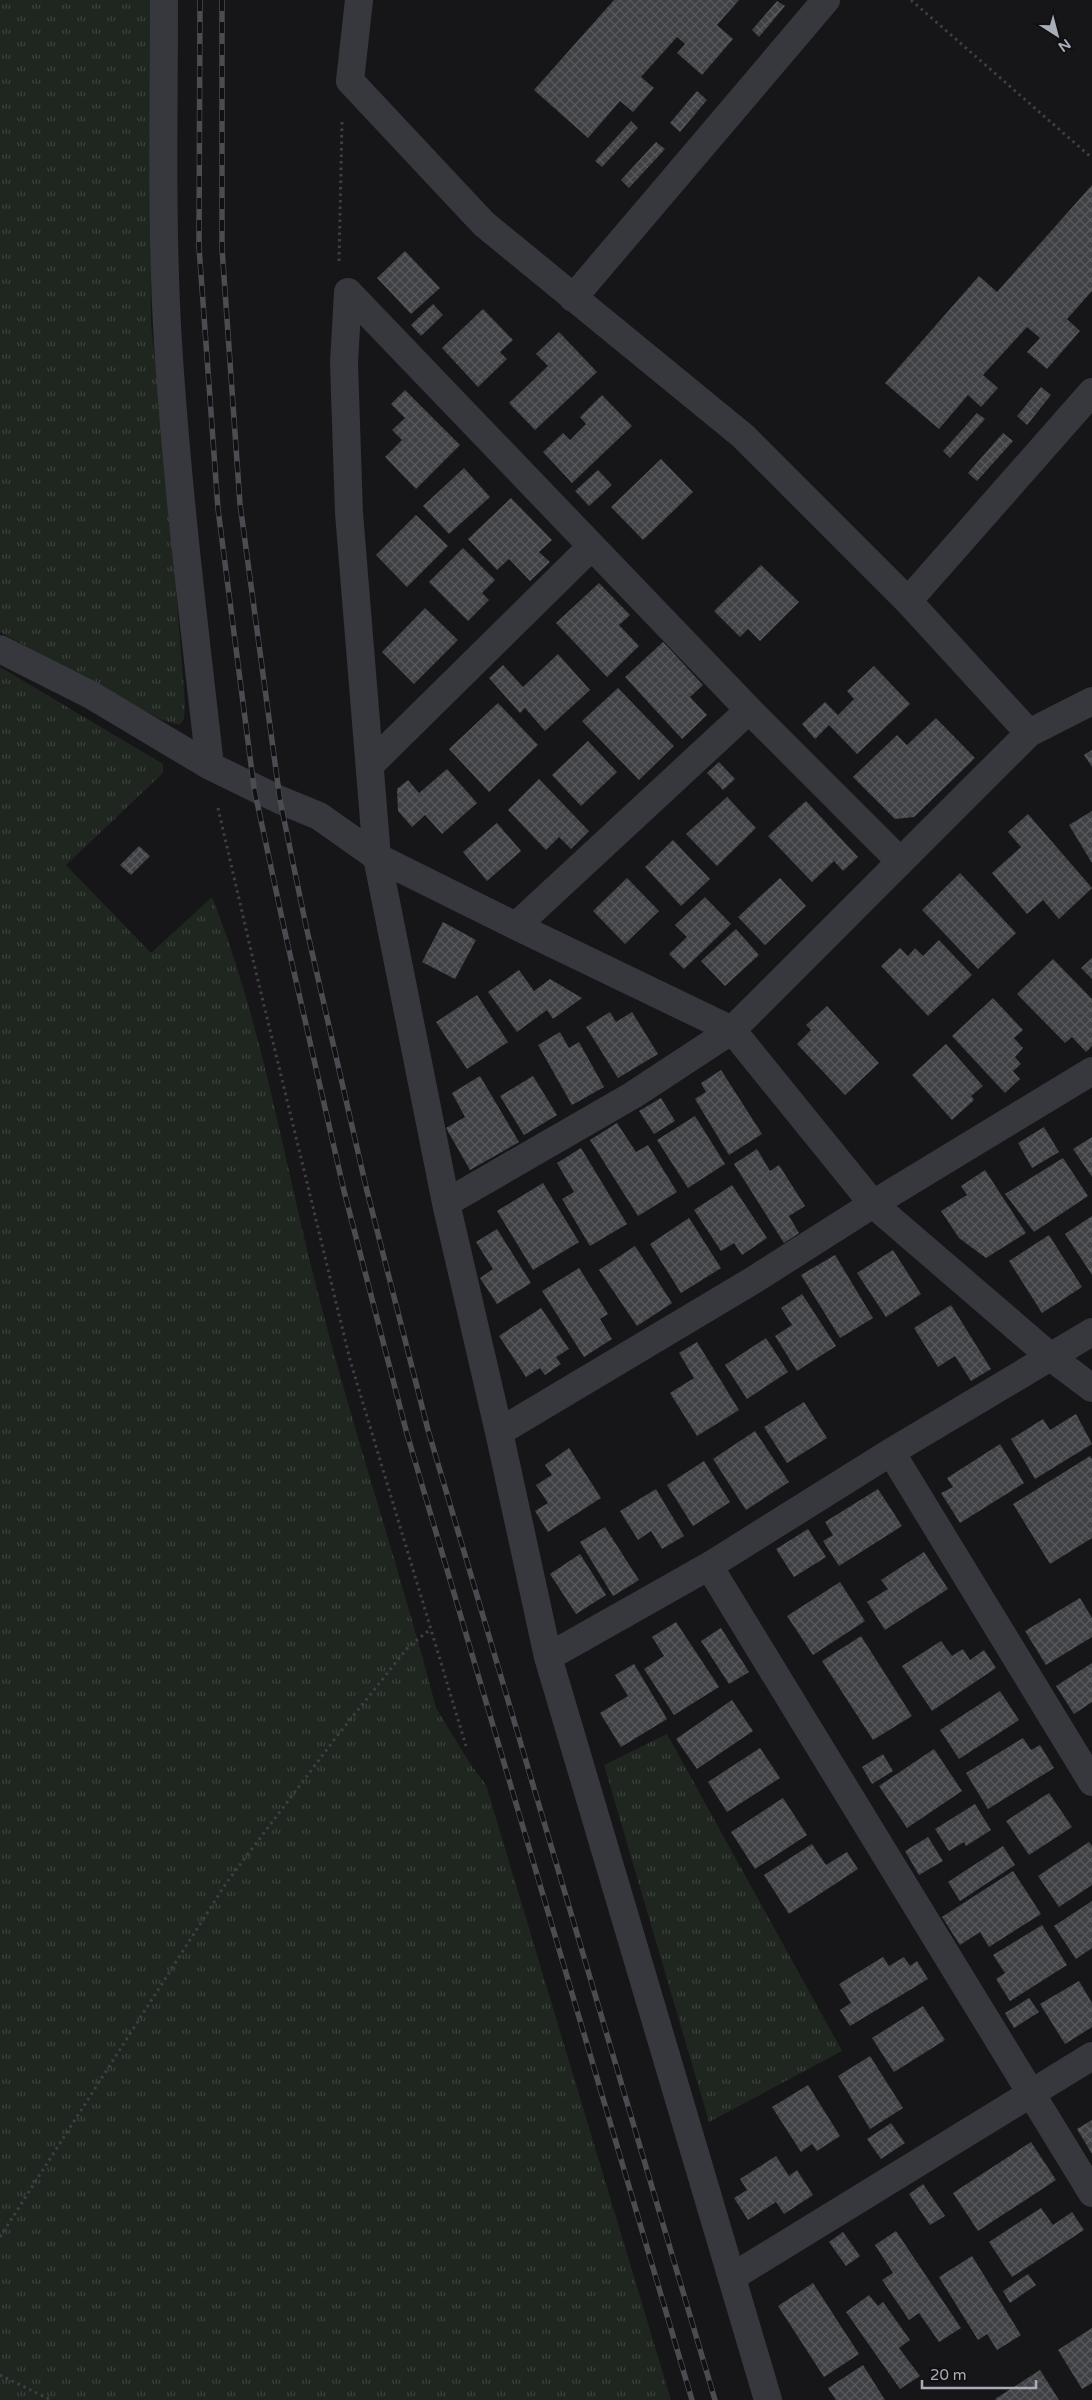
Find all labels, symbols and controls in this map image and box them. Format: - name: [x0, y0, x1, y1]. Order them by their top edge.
- north arrow: [1032, 10, 1082, 60]
- text: N: [1055, 35, 1074, 55]
- scale bar: [922, 2358, 1036, 2390]
- text: 20 m: [930, 2366, 967, 2384]

